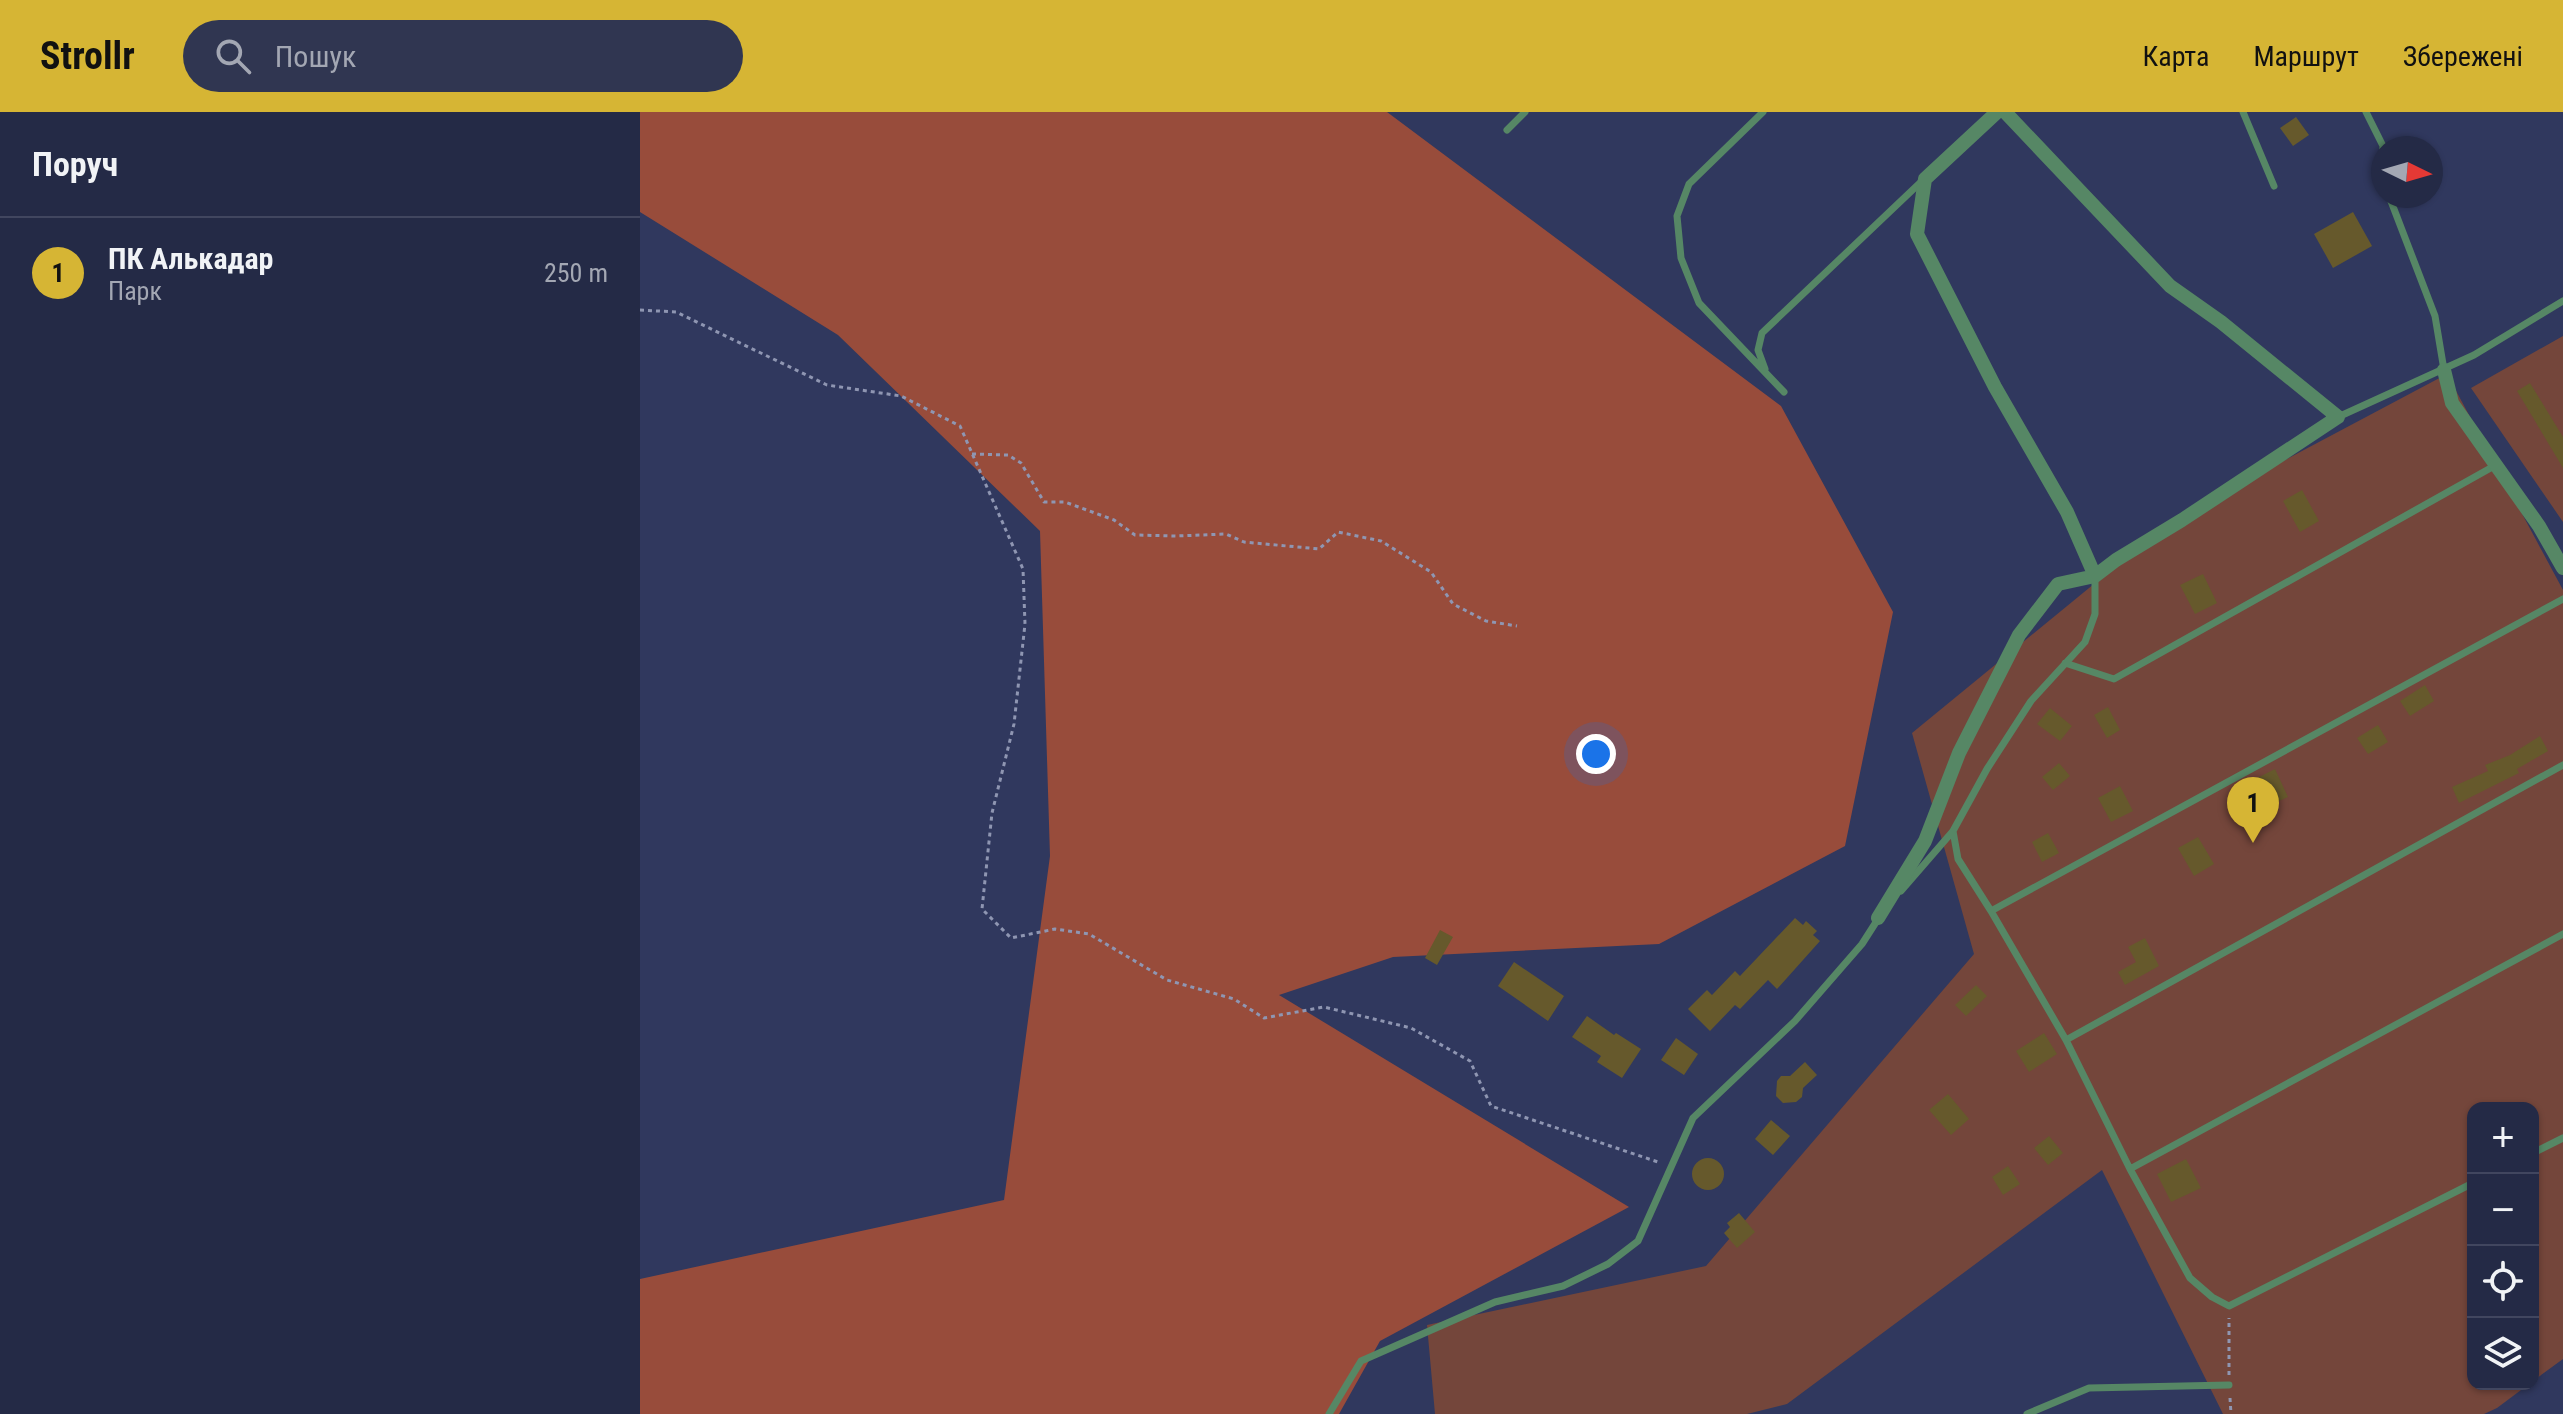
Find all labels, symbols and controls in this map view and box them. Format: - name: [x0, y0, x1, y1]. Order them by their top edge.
- search box: [183, 20, 743, 92]
- text: Strollr: [40, 34, 135, 78]
- icon: search: [211, 34, 255, 78]
- text: Пошук: [275, 39, 356, 74]
- text: Карта: [2143, 40, 2209, 73]
- text: Маршрут: [2253, 40, 2359, 73]
- text: Збережені: [2403, 40, 2523, 73]
- north arrow: [2371, 136, 2443, 208]
- text: Поруч: [32, 144, 118, 184]
- text: ПК Алькадар: [108, 241, 273, 276]
- text: 1: [51, 258, 65, 288]
- text: 250 m: [544, 258, 608, 288]
- text: Парк: [108, 276, 162, 306]
- your location: [1576, 734, 1616, 774]
- pin: 1: [2227, 777, 2279, 843]
- map controls: [2467, 1102, 2539, 1390]
- button: +: [2467, 1102, 2539, 1174]
- button: −: [2467, 1174, 2539, 1246]
- button: locate: [2467, 1246, 2539, 1318]
- button: layers: [2467, 1318, 2539, 1390]

